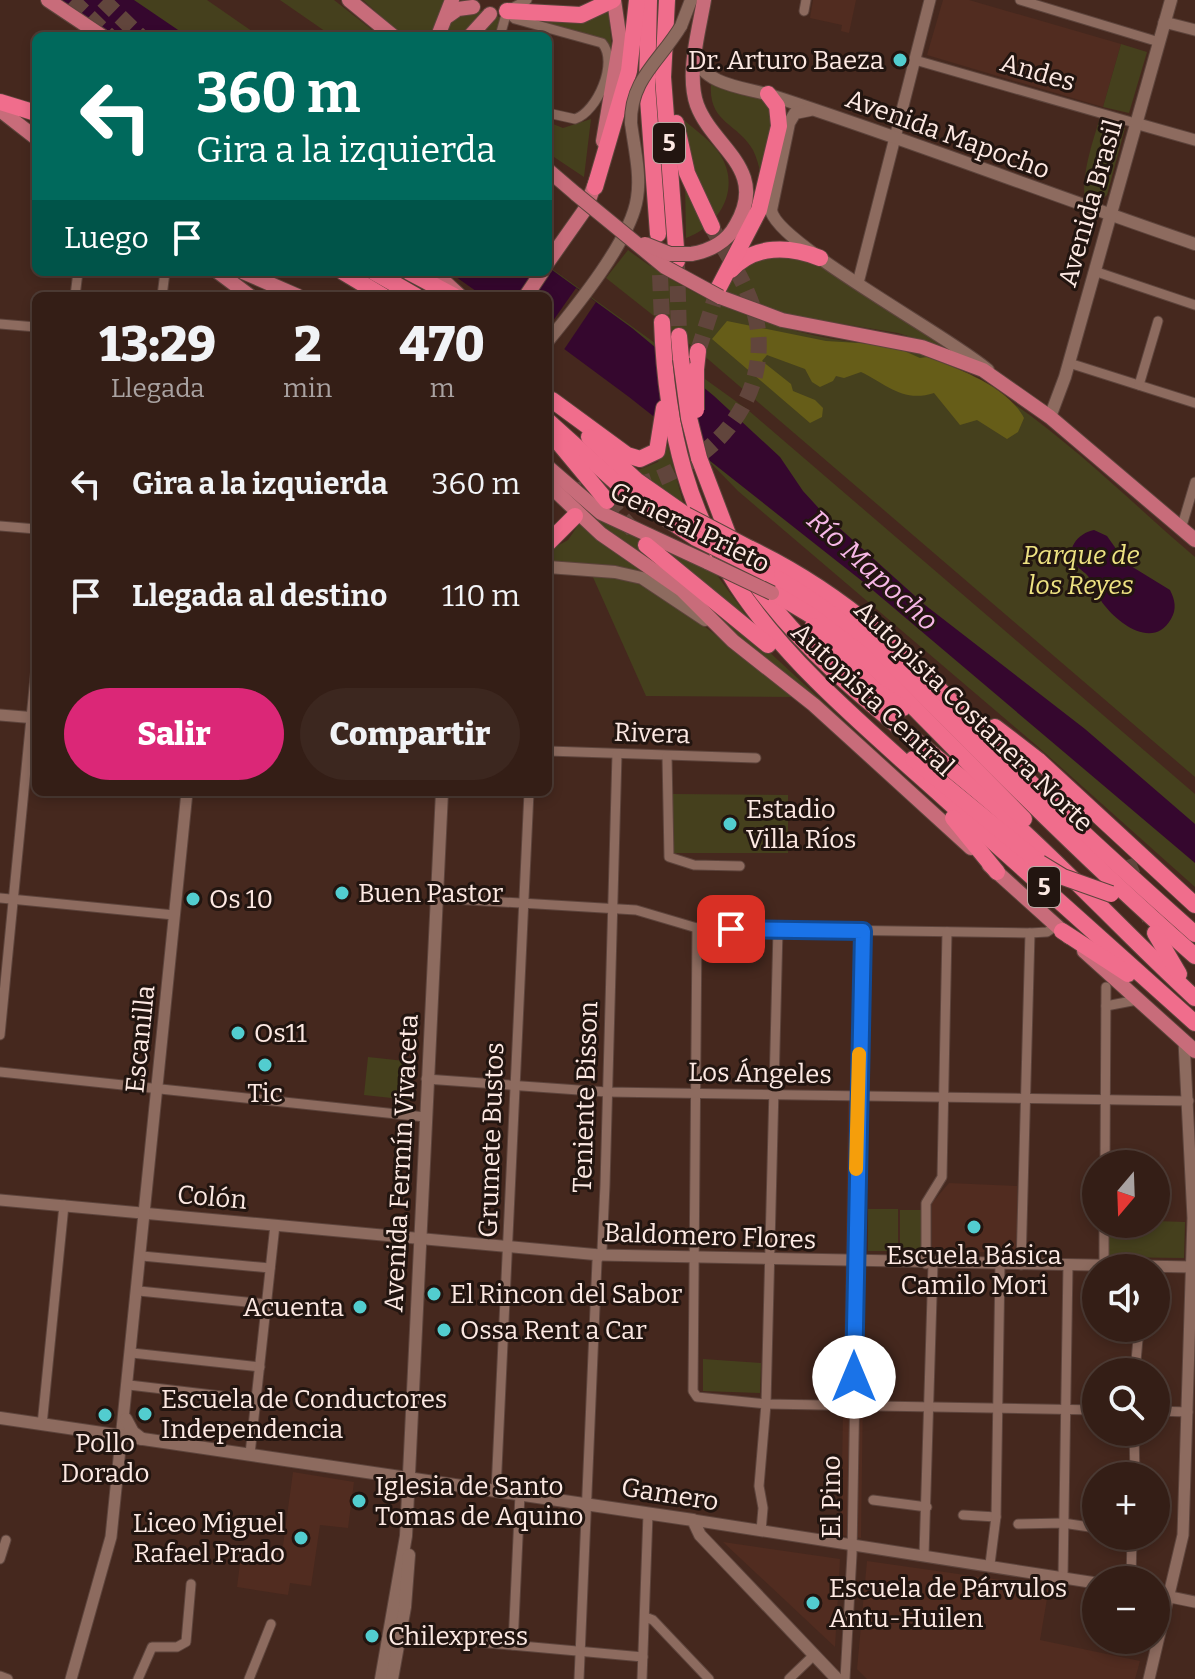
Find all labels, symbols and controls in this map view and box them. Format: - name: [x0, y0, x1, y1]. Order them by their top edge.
- place label: Dr. Arturo Baeza: [688, 45, 884, 76]
- street label: Andes: [997, 47, 1079, 98]
- marker: Dr. Arturo Baeza: [891, 51, 909, 69]
- text: 360 m: [196, 60, 360, 127]
- icon: left: [64, 64, 168, 168]
- street label: Avenida Mapocho: [842, 83, 1054, 186]
- street label: Avenida Brasil: [1052, 116, 1129, 290]
- road number: 5: [653, 123, 685, 163]
- text: Gira a la izquierda: [196, 128, 496, 172]
- icon: arrive: [165, 216, 209, 260]
- text: Luego: [64, 220, 149, 256]
- text: 13:29: [99, 316, 216, 374]
- text: 2: [294, 316, 321, 374]
- text: 470: [399, 316, 485, 374]
- text: Llegada: [111, 373, 204, 404]
- text: min: [283, 373, 332, 404]
- text: m: [430, 373, 454, 404]
- icon: left: [64, 462, 108, 506]
- text: Gira a la izquierda: [132, 466, 388, 502]
- text: 360 m: [431, 466, 520, 502]
- street label: General Prieto: [605, 475, 775, 580]
- water label: Río Mapocho: [801, 503, 945, 638]
- park label: Parque de los Reyes: [1023, 540, 1139, 601]
- icon: arrive: [64, 574, 108, 618]
- text: Llegada al destino: [132, 578, 387, 614]
- text: 110 m: [442, 578, 520, 614]
- street label: Autopista Costanera Norte: [848, 594, 1099, 838]
- street label: Autopista Central: [785, 616, 960, 783]
- button: Salir: [64, 688, 284, 780]
- button: Compartir: [300, 688, 520, 780]
- street label: Rivera: [613, 717, 691, 750]
- place label: Estadio Villa Ríos: [746, 794, 857, 855]
- marker: Estadio Villa Ríos: [721, 815, 739, 833]
- road number: 5: [1028, 867, 1060, 907]
- place label: Buen Pastor: [358, 878, 504, 909]
- place label: Os 10: [209, 884, 273, 915]
- marker: Buen Pastor: [333, 884, 351, 902]
- marker: Os 10: [184, 890, 202, 908]
- pin: [697, 895, 765, 963]
- icon: arrive: [709, 907, 753, 951]
- street label: Escanilla: [119, 984, 162, 1095]
- street label: Teniente Bisson: [567, 1000, 604, 1193]
- street label: Avenida Fermín Vivaceta: [378, 1013, 425, 1313]
- place label: Os11: [254, 1018, 307, 1049]
- marker: Os11: [229, 1024, 247, 1042]
- street label: Grumete Bustos: [473, 1042, 510, 1238]
- marker: Tic: [256, 1056, 274, 1074]
- street label: Los Ángeles: [688, 1057, 832, 1090]
- place label: Tic: [247, 1078, 283, 1109]
- north arrow: [1082, 1150, 1170, 1238]
- map controls: [1082, 1150, 1170, 1654]
- street label: Colón: [176, 1179, 249, 1216]
- street label: Baldomero Flores: [603, 1217, 817, 1256]
- marker: Escuela Básica Camilo Mori: [965, 1218, 983, 1236]
- place label: Escuela Básica Camilo Mori: [886, 1240, 1062, 1301]
- button: sound: [1082, 1254, 1170, 1342]
- place label: El Rincon del Sabor: [450, 1279, 683, 1310]
- marker: El Rincon del Sabor: [425, 1285, 443, 1303]
- place label: Acuenta: [243, 1292, 344, 1323]
- marker: Acuenta: [351, 1298, 369, 1316]
- place label: Ossa Rent a Car: [460, 1315, 647, 1346]
- marker: Ossa Rent a Car: [435, 1321, 453, 1339]
- position arrow: [812, 1335, 896, 1419]
- button: search: [1082, 1358, 1170, 1446]
- place label: Escuela de Conductores Independencia: [161, 1384, 447, 1445]
- marker: Escuela de Conductores Independencia: [136, 1405, 154, 1423]
- marker: Pollo Dorado: [96, 1406, 114, 1424]
- place label: Pollo Dorado: [61, 1428, 149, 1489]
- street label: El Pino: [816, 1455, 847, 1539]
- button: +: [1082, 1462, 1170, 1550]
- place label: Iglesia de Santo Tomas de Aquino: [375, 1471, 584, 1532]
- street label: Gamero: [619, 1472, 721, 1517]
- marker: Iglesia de Santo Tomas de Aquino: [350, 1492, 368, 1510]
- place label: Liceo Miguel Rafael Prado: [133, 1508, 285, 1569]
- marker: Liceo Miguel Rafael Prado: [292, 1529, 310, 1547]
- button: −: [1082, 1566, 1170, 1654]
- place label: Escuela de Párvulos Antu-Huilen: [829, 1573, 1067, 1634]
- marker: Escuela de Párvulos Antu-Huilen: [804, 1594, 822, 1612]
- place label: Chilexpress: [388, 1621, 528, 1652]
- marker: Chilexpress: [363, 1627, 381, 1645]

